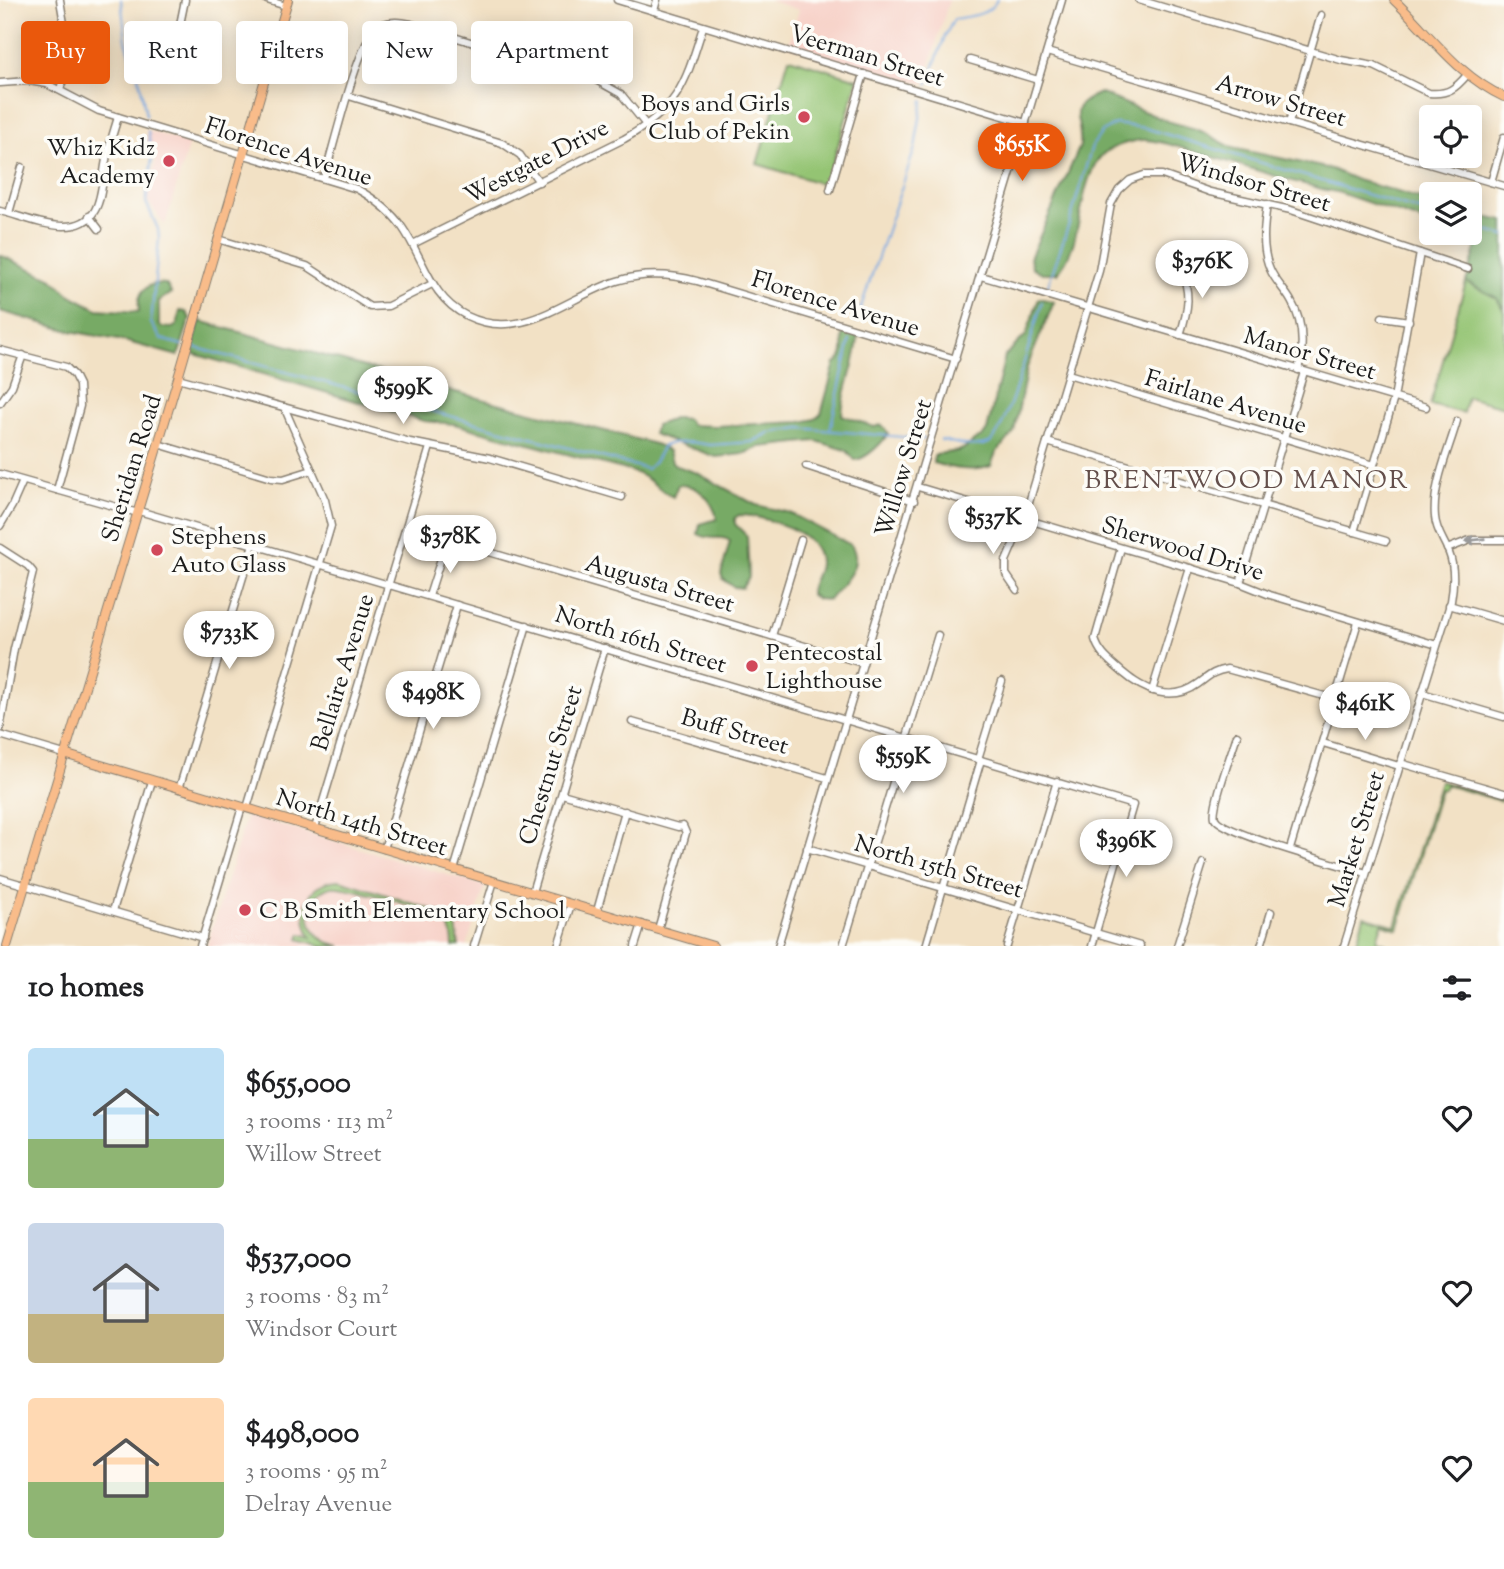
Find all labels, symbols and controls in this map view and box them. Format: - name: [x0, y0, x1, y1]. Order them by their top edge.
- street label: Veerman Street: [785, 17, 948, 97]
- chip: Buy: [21, 21, 110, 84]
- chip: Rent: [124, 21, 222, 84]
- chip: Filters: [236, 21, 348, 84]
- chip: New: [362, 21, 457, 84]
- chip: Apartment: [471, 21, 633, 84]
- street label: Arrow Street: [1211, 67, 1350, 137]
- place label: Boys and Girls Club of Pekin: [641, 88, 790, 150]
- map controls: [1419, 105, 1482, 245]
- button: locate: [1419, 105, 1482, 168]
- marker: Boys and Girls Club of Pekin: [796, 109, 812, 125]
- street label: Florence Avenue: [200, 110, 377, 196]
- street label: Westgate Drive: [459, 112, 615, 214]
- pin: $655K: [973, 124, 1071, 183]
- text: $655K: [994, 129, 1050, 162]
- place label: Whiz Kidz Academy: [47, 132, 155, 194]
- street label: Windsor Street: [1173, 146, 1334, 222]
- marker: Whiz Kidz Academy: [161, 153, 177, 169]
- button: layers: [1419, 182, 1482, 245]
- pin: $376K: [1153, 240, 1251, 300]
- text: $376K: [1171, 246, 1233, 279]
- street label: Florence Avenue: [747, 263, 924, 347]
- street label: Manor Street: [1239, 320, 1380, 390]
- street label: Fairlane Avenue: [1140, 362, 1311, 444]
- pin: $599K: [354, 366, 452, 426]
- text: $599K: [373, 372, 433, 405]
- street label: Sheridan Road: [94, 390, 172, 547]
- street label: Willow Street: [868, 395, 942, 542]
- district label: BRENTWOOD MANOR: [1084, 463, 1410, 500]
- pin: $537K: [944, 496, 1042, 556]
- text: $537K: [964, 502, 1022, 535]
- street label: Sherwood Drive: [1097, 509, 1268, 591]
- pin: $378K: [401, 516, 499, 575]
- place label: Stephens Auto Glass: [171, 521, 286, 583]
- text: $378K: [419, 521, 481, 554]
- one-way arrow: [1464, 535, 1486, 546]
- marker: Stephens Auto Glass: [149, 542, 165, 558]
- street label: Augusta Street: [581, 547, 738, 622]
- street label: Bellaire Avenue: [304, 590, 384, 755]
- street label: North 16th Street: [550, 599, 730, 683]
- pin: $733K: [180, 612, 278, 671]
- text: $733K: [199, 617, 259, 650]
- place label: Pentecostal Lighthouse: [766, 637, 883, 699]
- marker: Pentecostal Lighthouse: [744, 658, 760, 674]
- pin: $498K: [384, 672, 482, 731]
- text: $498K: [402, 677, 464, 710]
- street label: Chestnut Street: [512, 682, 592, 850]
- pin: $461K: [1316, 682, 1414, 742]
- text: $461K: [1335, 688, 1395, 721]
- street label: Buff Street: [677, 701, 792, 765]
- pin: $559K: [854, 736, 952, 795]
- text: $559K: [875, 741, 931, 774]
- street label: Market Street: [1321, 767, 1395, 912]
- street label: North 14th Street: [271, 782, 451, 866]
- pin: $396K: [1077, 820, 1175, 879]
- text: $396K: [1096, 825, 1156, 858]
- street label: North 15th Street: [850, 828, 1027, 908]
- place label: C B Smith Elementary School: [259, 895, 566, 929]
- marker: C B Smith Elementary School: [237, 902, 253, 918]
- text: 10 homes: [28, 967, 144, 1010]
- icon: filters: [1438, 969, 1476, 1007]
- text: $655,000: [245, 1063, 351, 1106]
- icon: home: [84, 1076, 168, 1160]
- icon: heart: [1438, 1099, 1476, 1137]
- text: 3 rooms · 113 m²: [245, 1106, 393, 1139]
- text: Willow Street: [245, 1139, 382, 1172]
- text: $537,000: [245, 1238, 351, 1281]
- icon: home: [84, 1251, 168, 1335]
- icon: heart: [1438, 1274, 1476, 1312]
- text: 3 rooms · 83 m²: [245, 1281, 389, 1314]
- text: Windsor Court: [245, 1314, 397, 1347]
- text: $498,000: [245, 1413, 359, 1456]
- icon: home: [84, 1426, 168, 1510]
- icon: heart: [1438, 1449, 1476, 1487]
- text: 3 rooms · 95 m²: [245, 1456, 388, 1489]
- text: Delray Avenue: [245, 1489, 392, 1522]

